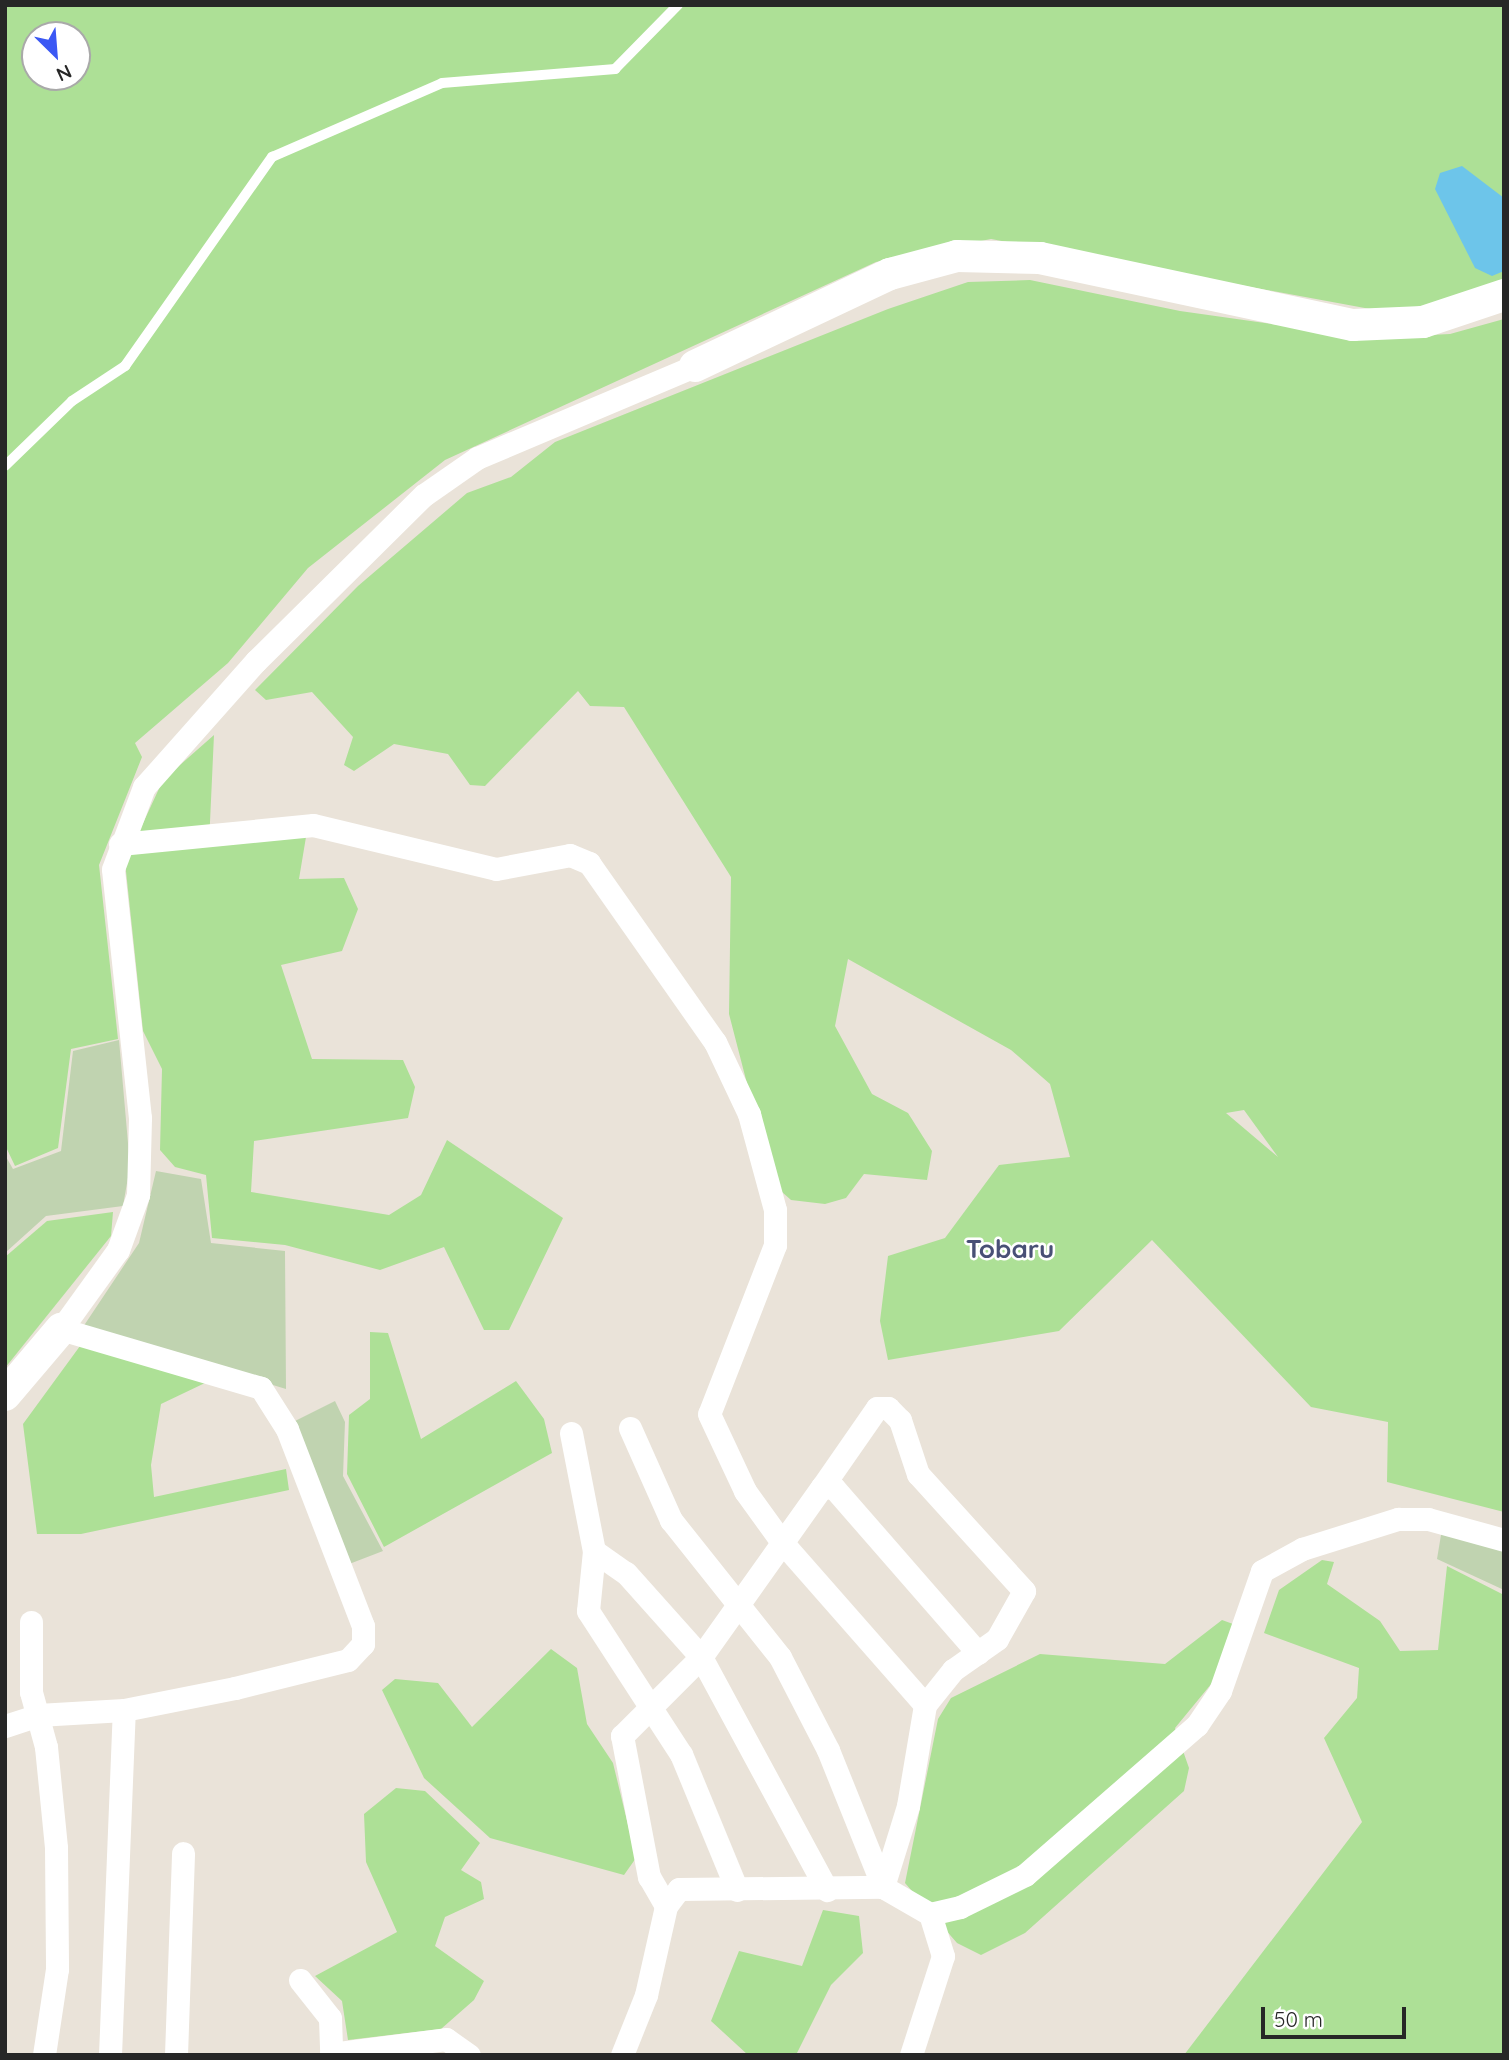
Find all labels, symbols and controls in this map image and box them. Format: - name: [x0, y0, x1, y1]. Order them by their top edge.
- north arrow: [21, 21, 91, 91]
- text: N: [53, 59, 75, 87]
- district label: Tobaru: [966, 1233, 1054, 1265]
- scale bar: [1264, 1994, 1409, 2038]
- text: 50 m: [1274, 2006, 1323, 2032]

